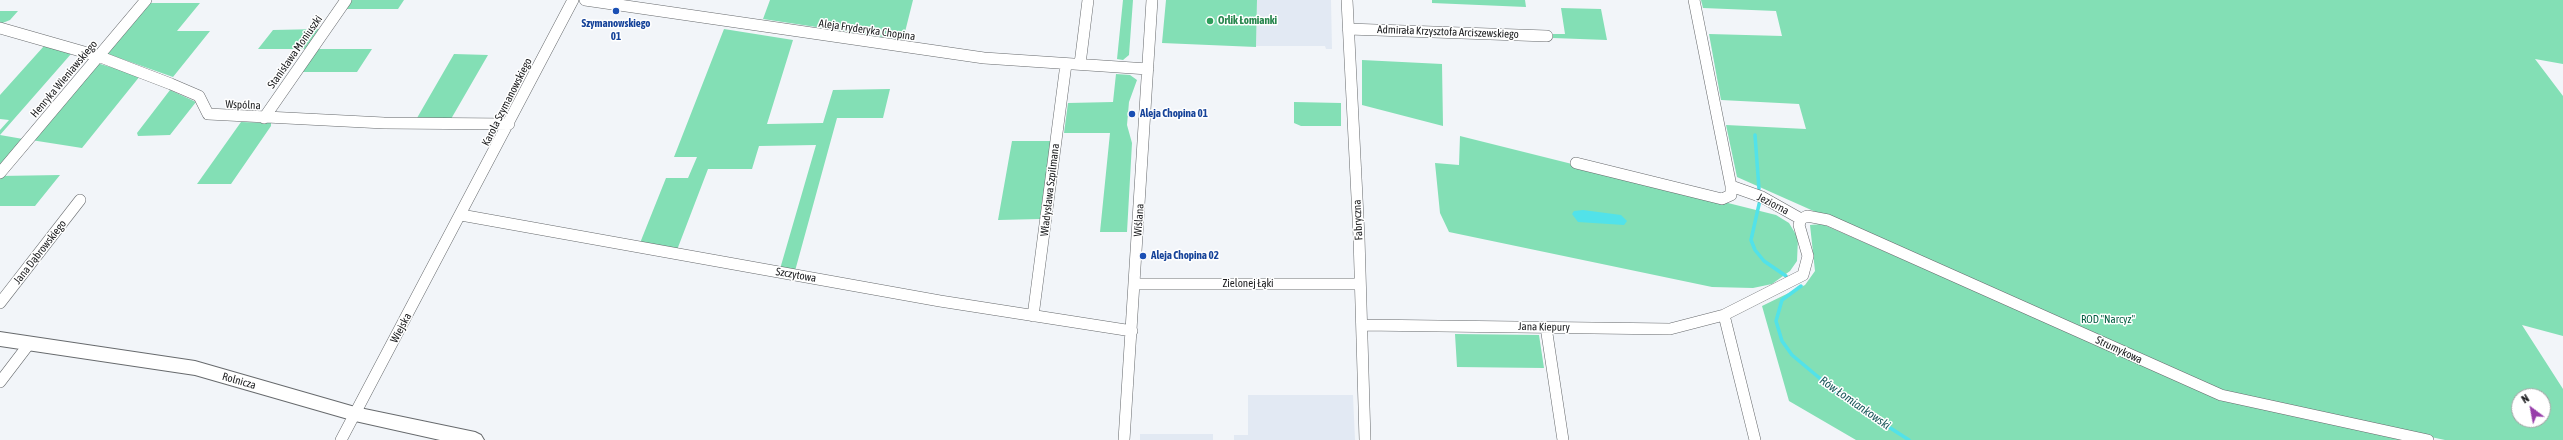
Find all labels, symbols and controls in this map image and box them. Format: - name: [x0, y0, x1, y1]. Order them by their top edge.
- marker: Szymanowskiego 01: [611, 6, 621, 16]
- street label: Stanisława Moniuszki: [265, 13, 325, 91]
- place label: Orlik Łomianki: [1218, 14, 1277, 28]
- marker: Orlik Łomianki: [1205, 16, 1215, 26]
- place label: Szymanowskiego 01: [582, 17, 650, 43]
- street label: Aleja Fryderyka Chopina: [818, 17, 916, 43]
- street label: Admirała Krzysztofa Arciszewskiego: [1377, 23, 1519, 41]
- street label: Henryka Wieniawskiego: [28, 38, 100, 120]
- street label: Karola Szymanowskiego: [479, 56, 535, 148]
- street label: Wspólna: [225, 98, 261, 112]
- place label: Aleja Chopina 01: [1140, 107, 1208, 121]
- marker: Aleja Chopina 01: [1127, 109, 1137, 119]
- street label: Władysława Szpilmana: [1038, 143, 1062, 237]
- street label: Jeziorna: [1755, 190, 1791, 218]
- street label: Fabryczna: [1350, 199, 1366, 241]
- street label: Wiślana: [1131, 203, 1147, 237]
- street label: Jana Dąbrowskiego: [11, 217, 69, 287]
- place label: Aleja Chopina 02: [1151, 249, 1219, 263]
- marker: Aleja Chopina 02: [1138, 251, 1148, 261]
- street label: Szczytowa: [775, 265, 817, 285]
- street label: Zielonej Łąki: [1222, 277, 1274, 291]
- street label: Wiejska: [388, 311, 414, 345]
- park label: ROD "Narcyz": [2081, 313, 2135, 327]
- street label: Jana Kiepury: [1518, 320, 1570, 334]
- street label: Strumykowa: [2094, 333, 2144, 367]
- street label: Rolnicza: [221, 370, 257, 392]
- water label: Rów Łomiankowski: [1817, 373, 1893, 433]
- north arrow: [2511, 388, 2551, 428]
- text: N: [2519, 392, 2531, 405]

